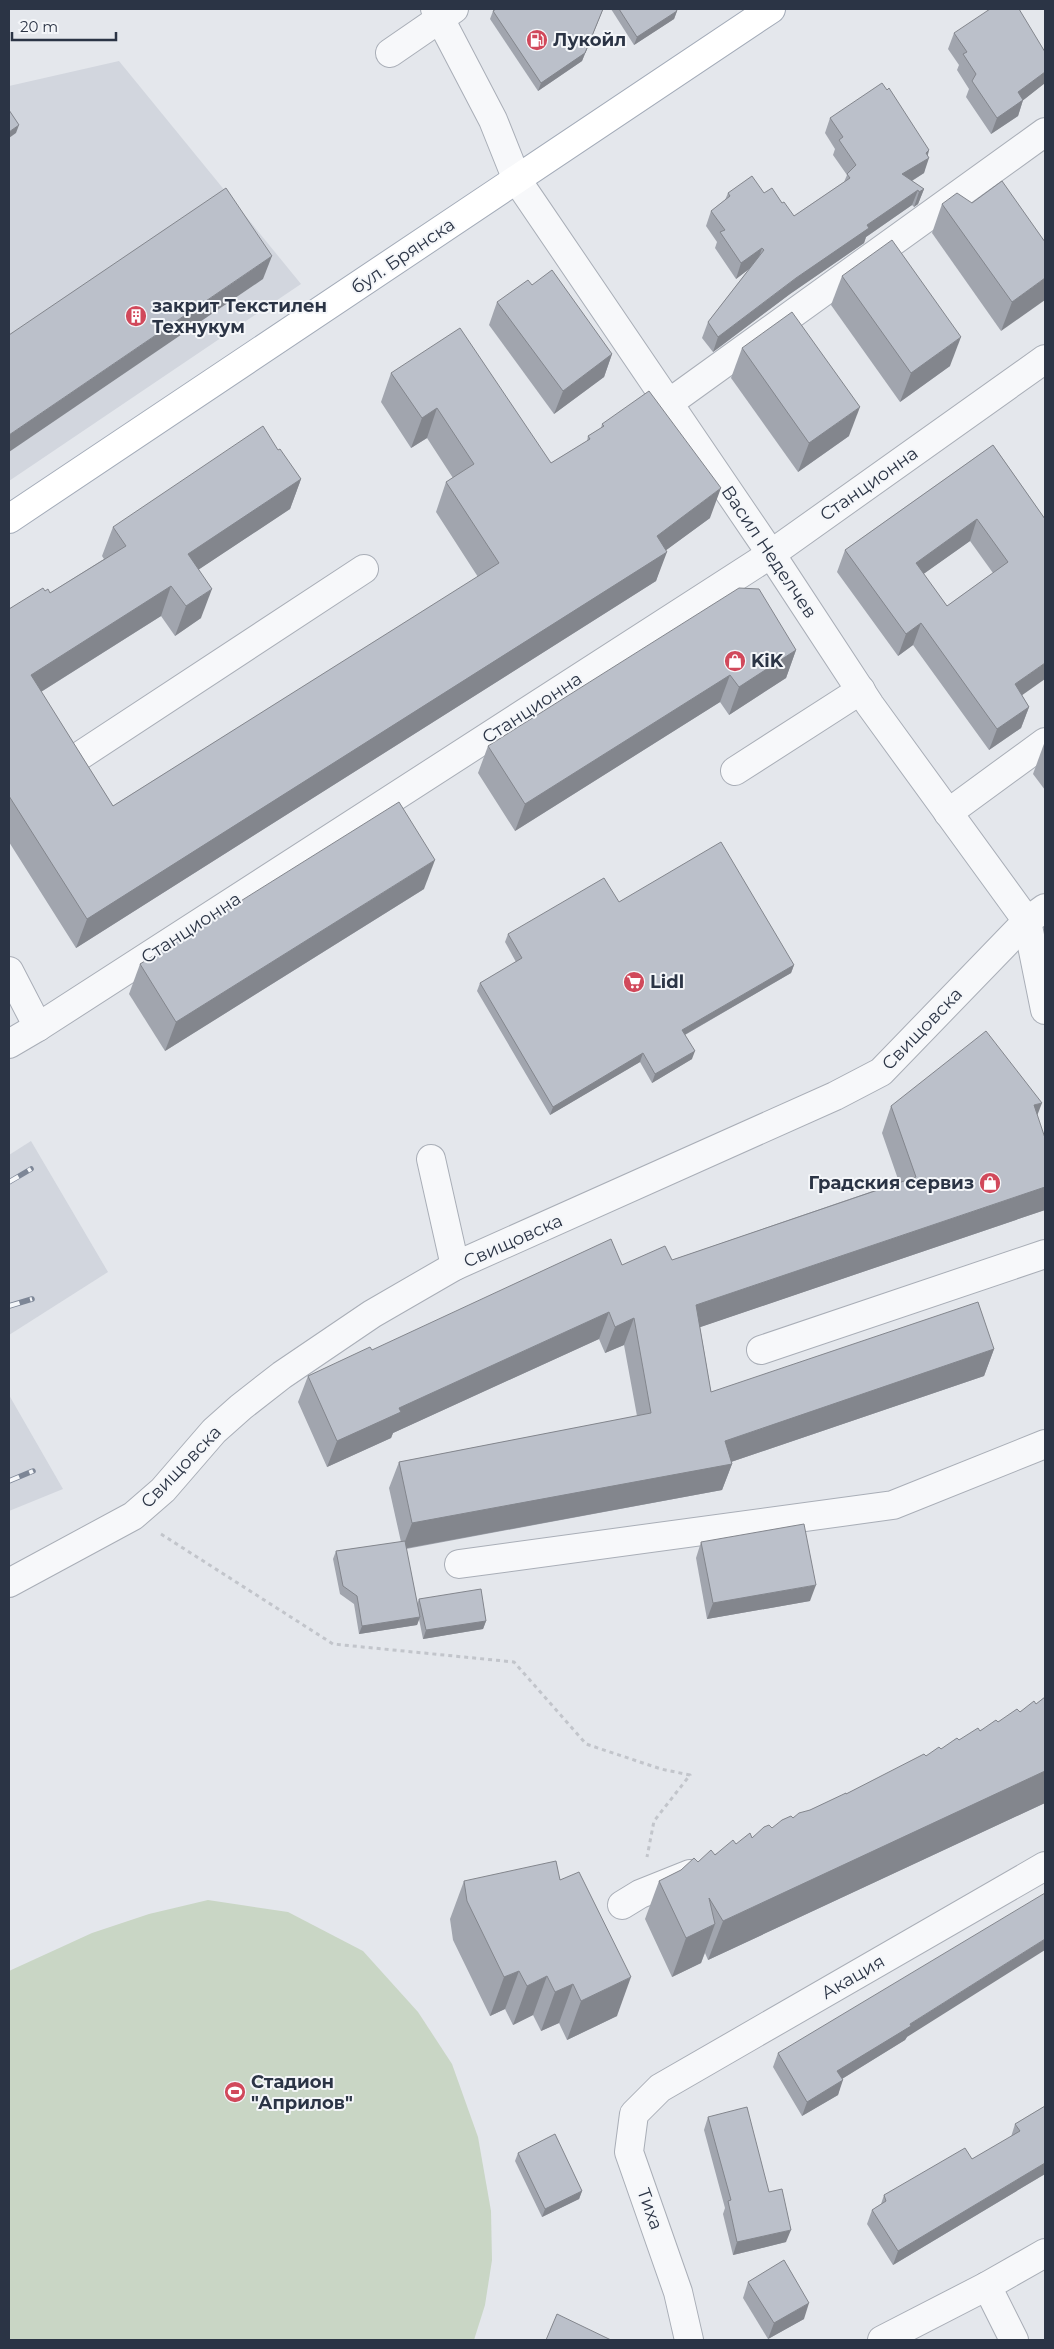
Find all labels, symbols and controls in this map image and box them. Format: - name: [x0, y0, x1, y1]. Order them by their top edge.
- scale bar: [12, 10, 116, 42]
- text: 20 m: [20, 17, 58, 36]
- fuel station icon: Лукойл: [525, 28, 549, 52]
- place label: Лукойл: [553, 29, 626, 51]
- street label: бул. Брянска: [347, 213, 459, 299]
- place label: закрит Текстилен Технукум: [152, 295, 327, 338]
- building icon: закрит Текстилен Технукум: [124, 304, 148, 328]
- street label: Станционна: [816, 442, 922, 526]
- street label: Васил Неделчев: [716, 482, 822, 622]
- shop icon: KiK: [723, 649, 747, 673]
- place label: KiK: [751, 650, 784, 672]
- street label: Станционна: [478, 668, 586, 748]
- street label: Станционна: [137, 888, 245, 968]
- supermarket icon: Lidl: [622, 970, 646, 994]
- place label: Lidl: [650, 971, 684, 993]
- street label: Свищовска: [877, 983, 967, 1075]
- shop icon: Градския сервиз: [978, 1171, 1002, 1195]
- place label: Градския сервиз: [808, 1172, 974, 1194]
- street label: Свищовска: [460, 1209, 566, 1273]
- street label: Свищовска: [136, 1421, 226, 1513]
- street label: Акация: [817, 1950, 889, 2004]
- place label: Стадион "Априлов": [251, 2071, 353, 2114]
- sports icon: Стадион "Априлов": [223, 2080, 247, 2104]
- street label: Тиха: [632, 2185, 668, 2233]

